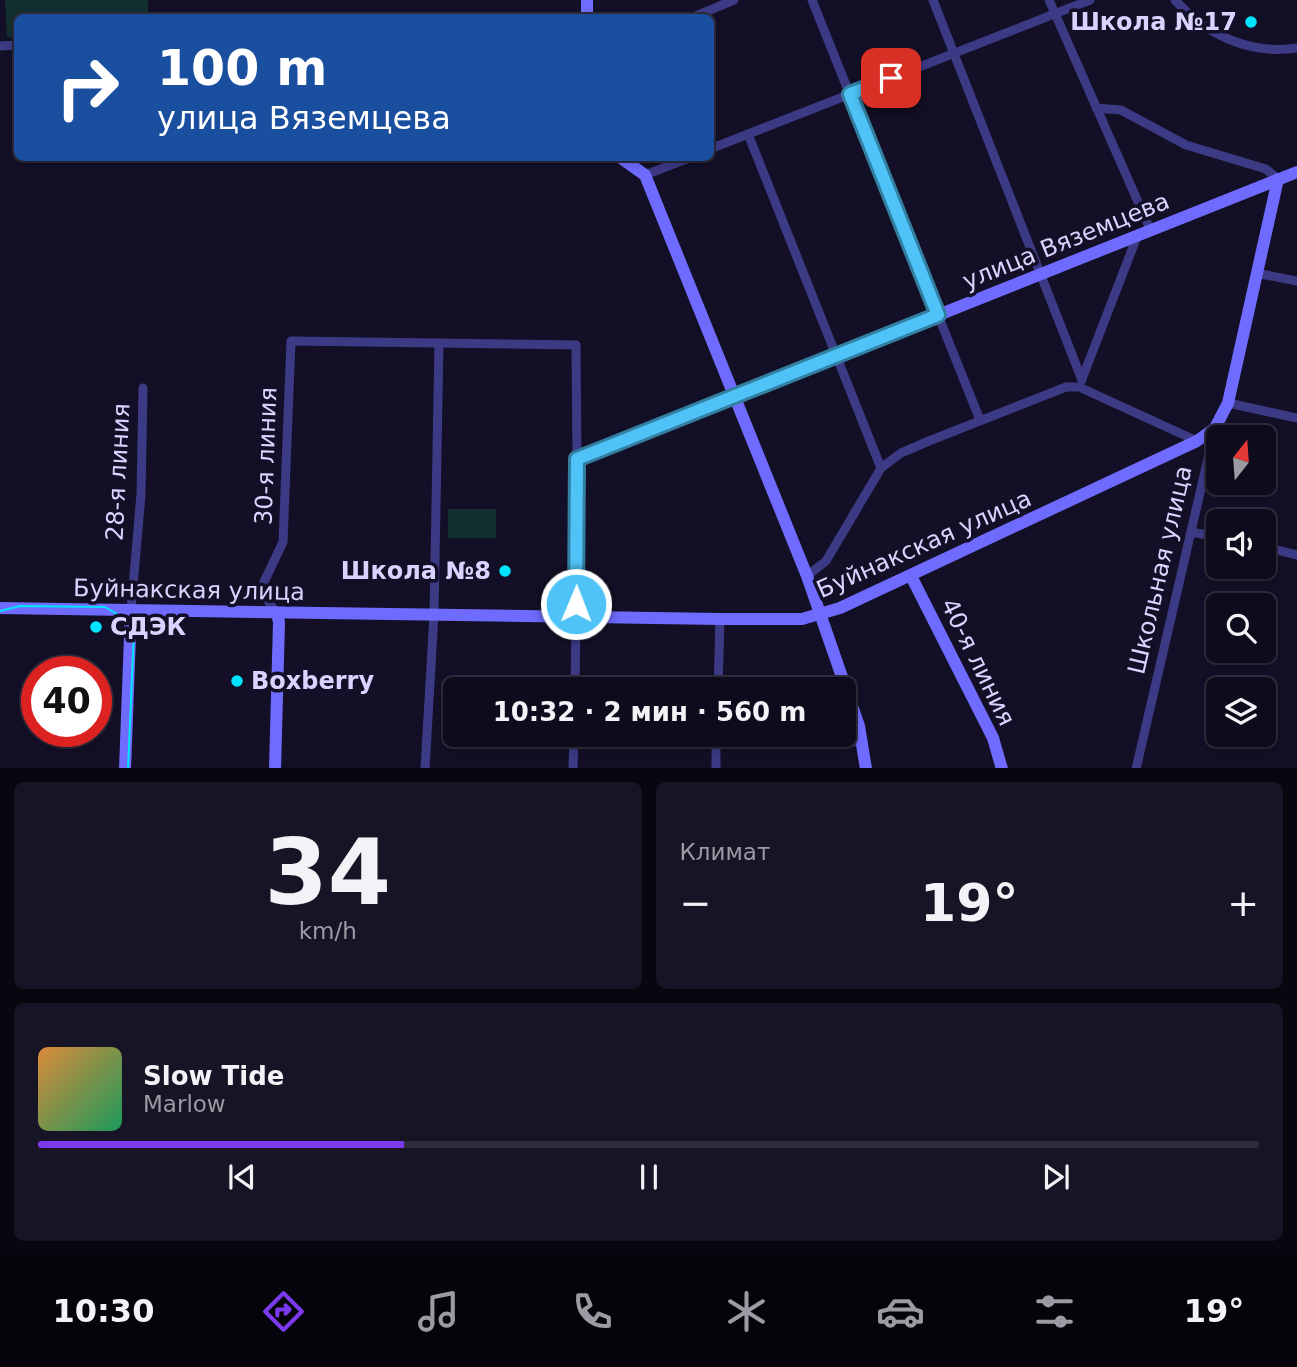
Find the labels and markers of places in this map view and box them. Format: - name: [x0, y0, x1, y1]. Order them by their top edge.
- place label: Школа №17: [1070, 8, 1237, 36]
- marker: Школа №17: [1243, 14, 1259, 30]
- pin: [861, 48, 921, 108]
- place label: Школа №8: [341, 557, 491, 585]
- marker: Школа №8: [497, 563, 513, 579]
- place label: СДЭК: [110, 613, 187, 641]
- marker: СДЭК: [88, 619, 104, 635]
- place label: Boxberry: [251, 667, 374, 695]
- marker: Boxberry: [229, 673, 245, 689]

